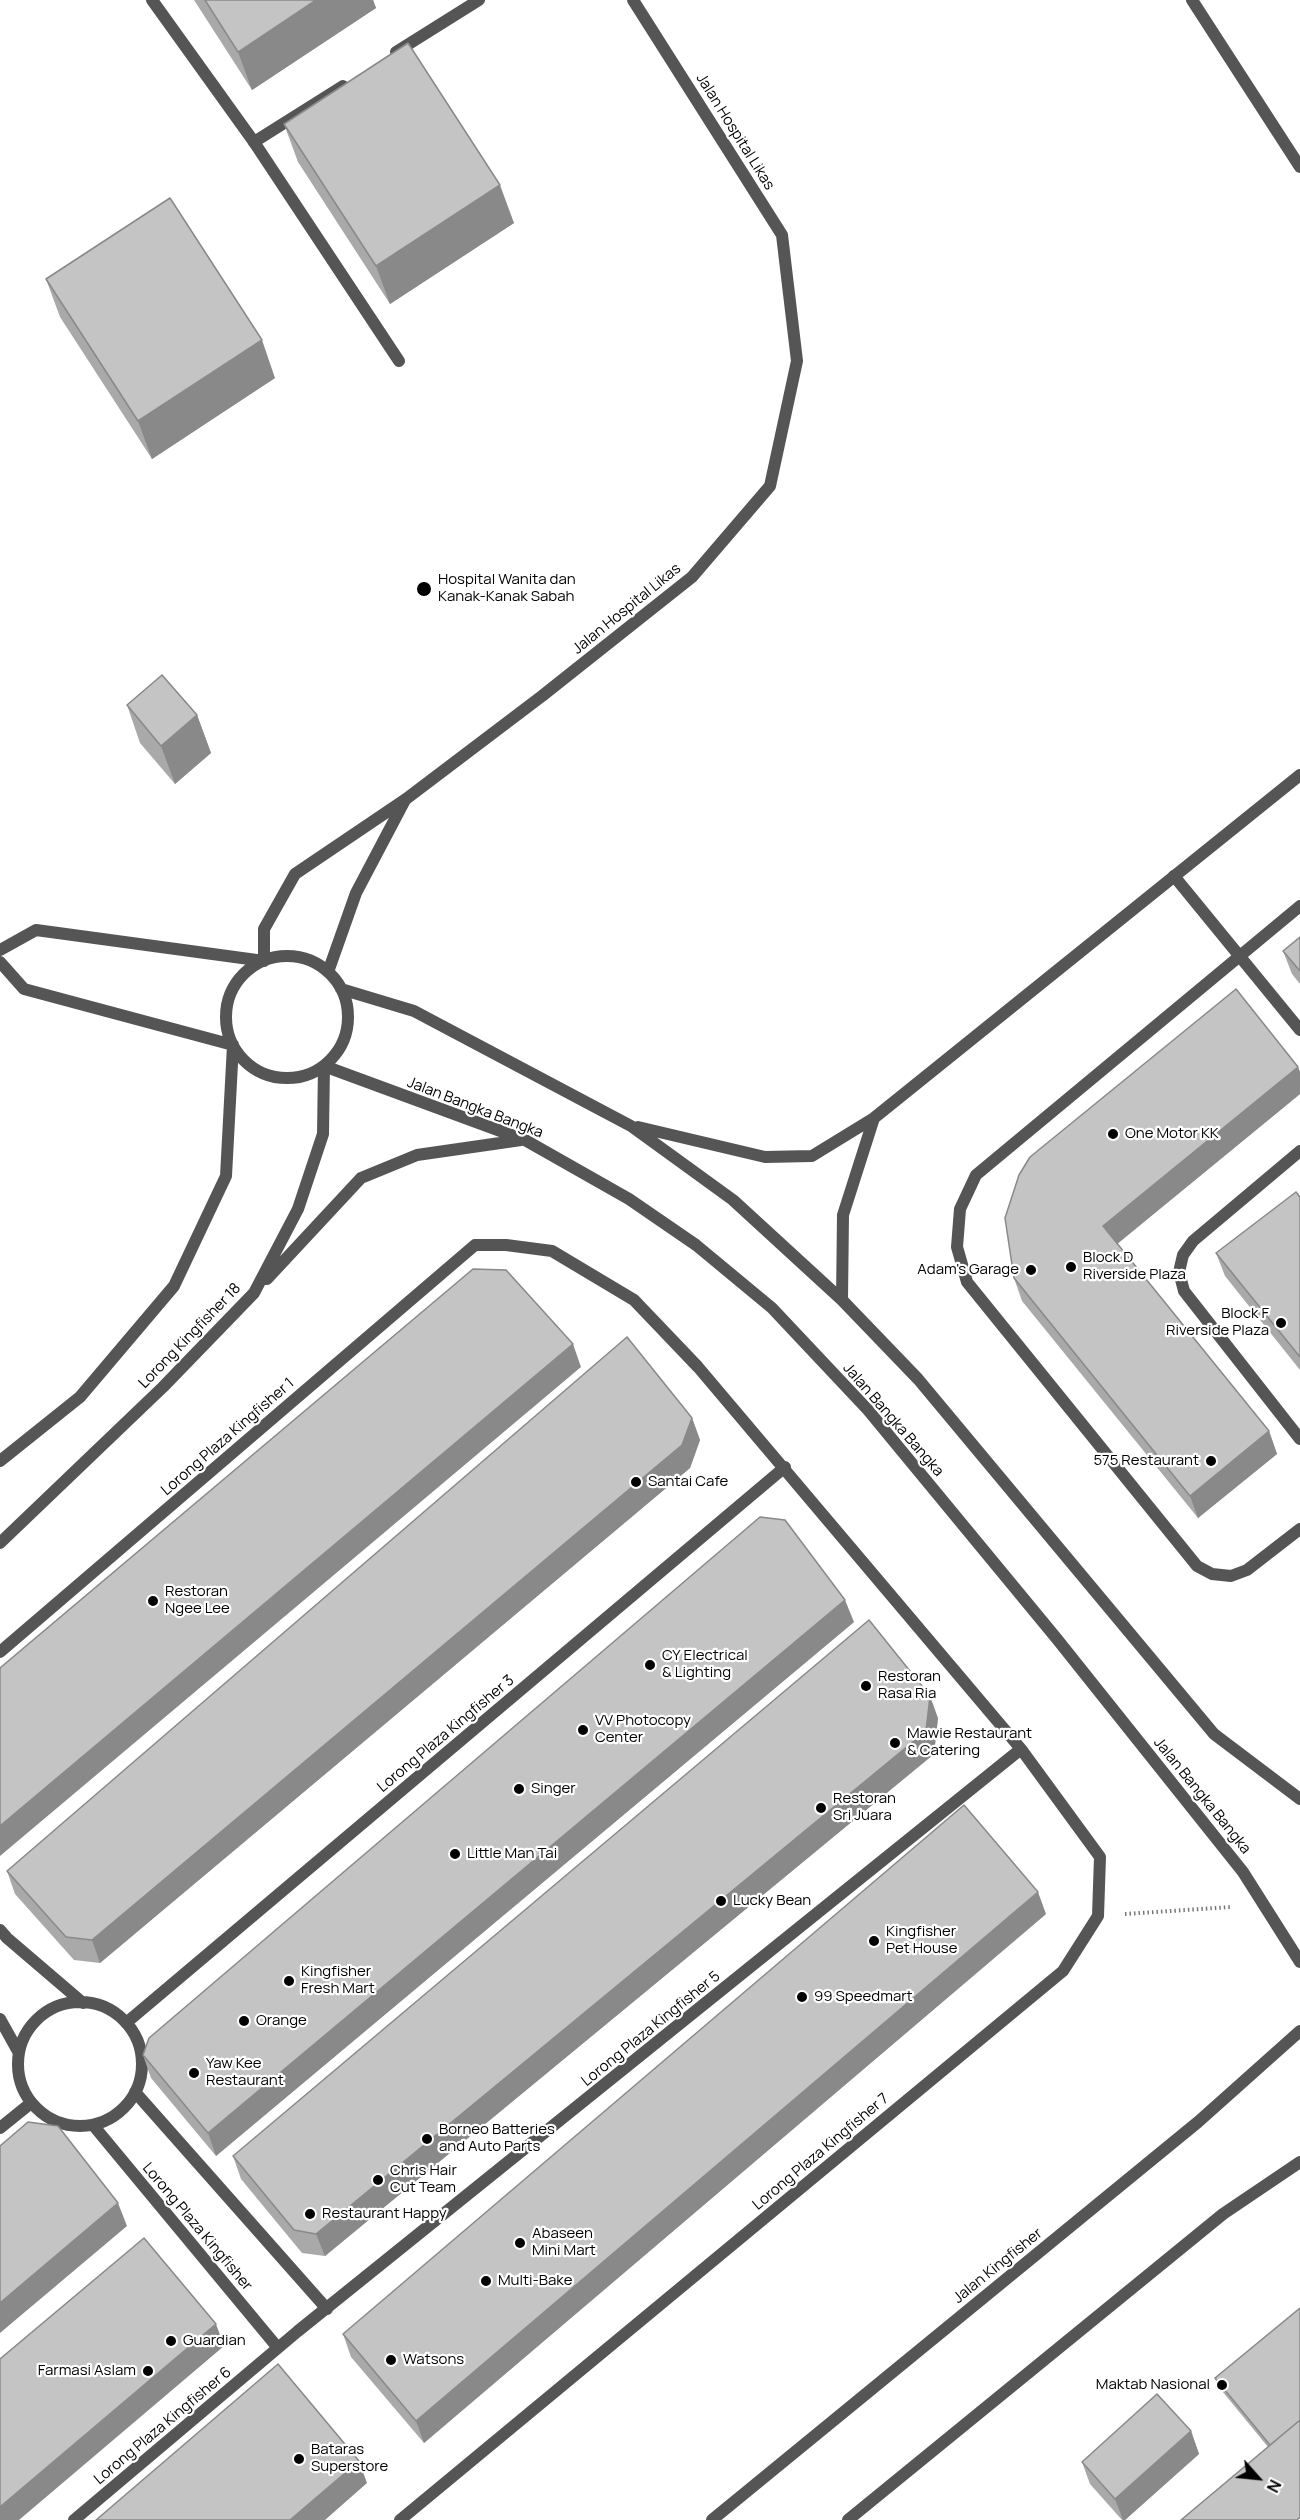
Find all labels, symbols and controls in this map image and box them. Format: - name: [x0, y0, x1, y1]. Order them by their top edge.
- street label: Jalan Hospital Likas: [692, 70, 778, 194]
- street label: Jalan Hospital Likas: [569, 560, 685, 658]
- place label: Hospital Wanita dan Kanak-Kanak Sabah: [438, 571, 576, 606]
- marker: Hospital Wanita dan Kanak-Kanak Sabah: [415, 580, 433, 598]
- street label: Jalan Bangka Bangka: [404, 1074, 546, 1142]
- place label: One Motor KK: [1125, 1125, 1219, 1143]
- marker: One Motor KK: [1106, 1127, 1120, 1141]
- place label: Block D Riverside Plaza: [1083, 1249, 1186, 1284]
- marker: Block D Riverside Plaza: [1064, 1260, 1078, 1274]
- place label: Adam's Garage: [917, 1261, 1019, 1279]
- marker: Adam's Garage: [1024, 1263, 1038, 1277]
- street label: Lorong Kingfisher 18: [135, 1280, 245, 1392]
- place label: Block F Riverside Plaza: [1166, 1305, 1269, 1340]
- marker: Block F Riverside Plaza: [1274, 1316, 1288, 1330]
- street label: Jalan Bangka Bangka: [839, 1360, 947, 1480]
- street label: Lorong Plaza Kingfisher 1: [158, 1374, 298, 1500]
- place label: 575 Restaurant: [1093, 1452, 1199, 1470]
- marker: 575 Restaurant: [1204, 1454, 1218, 1468]
- place label: Santai Cafe: [648, 1473, 728, 1491]
- marker: Santai Cafe: [629, 1475, 643, 1489]
- place label: Restoran Ngee Lee: [165, 1583, 230, 1618]
- marker: Restoran Ngee Lee: [146, 1594, 160, 1608]
- place label: CY Electrical & Lighting: [662, 1647, 748, 1682]
- marker: CY Electrical & Lighting: [643, 1658, 657, 1672]
- place label: Restoran Rasa Ria: [878, 1668, 941, 1703]
- street label: Lorong Plaza Kingfisher 3: [374, 1672, 518, 1796]
- marker: Restoran Rasa Ria: [859, 1679, 873, 1693]
- place label: VV Photocopy Center: [595, 1712, 691, 1747]
- marker: VV Photocopy Center: [576, 1723, 590, 1737]
- place label: Mawie Restaurant & Catering: [907, 1725, 1032, 1760]
- street label: Jalan Bangka Bangka: [1150, 1734, 1254, 1858]
- marker: Mawie Restaurant & Catering: [888, 1736, 902, 1750]
- place label: Singer: [531, 1780, 576, 1798]
- marker: Singer: [512, 1782, 526, 1796]
- place label: Restoran Sri Juara: [833, 1790, 896, 1825]
- marker: Restoran Sri Juara: [814, 1801, 828, 1815]
- place label: Little Man Tai: [467, 1845, 557, 1863]
- marker: Little Man Tai: [448, 1847, 462, 1861]
- place label: Lucky Bean: [733, 1892, 811, 1910]
- marker: Lucky Bean: [714, 1894, 728, 1908]
- place label: Kingfisher Pet House: [886, 1923, 957, 1958]
- marker: Kingfisher Pet House: [867, 1934, 881, 1948]
- place label: Kingfisher Fresh Mart: [301, 1963, 375, 1998]
- street label: Lorong Plaza Kingfisher 5: [578, 1968, 724, 2090]
- marker: Kingfisher Fresh Mart: [282, 1974, 296, 1988]
- place label: 99 Speedmart: [814, 1988, 913, 2006]
- marker: 99 Speedmart: [795, 1990, 809, 2004]
- place label: Orange: [256, 2012, 307, 2030]
- marker: Orange: [237, 2014, 251, 2028]
- place label: Yaw Kee Restaurant: [206, 2055, 284, 2090]
- marker: Yaw Kee Restaurant: [187, 2066, 201, 2080]
- street label: Lorong Plaza Kingfisher 7: [749, 2090, 893, 2214]
- place label: Borneo Batteries and Auto Parts: [439, 2121, 555, 2156]
- marker: Borneo Batteries and Auto Parts: [420, 2132, 434, 2146]
- street label: Lorong Plaza Kingfisher: [138, 2159, 256, 2295]
- place label: Chris Hair Cut Team: [390, 2162, 457, 2197]
- marker: Chris Hair Cut Team: [371, 2173, 385, 2187]
- place label: Restaurant Happy: [322, 2205, 447, 2223]
- marker: Restaurant Happy: [303, 2207, 317, 2221]
- place label: Abaseen Mini Mart: [532, 2225, 596, 2260]
- street label: Jalan Kingfisher: [950, 2225, 1046, 2307]
- marker: Abaseen Mini Mart: [513, 2236, 527, 2250]
- place label: Multi-Bake: [498, 2272, 572, 2290]
- marker: Multi-Bake: [479, 2274, 493, 2288]
- place label: Guardian: [183, 2332, 246, 2350]
- marker: Guardian: [164, 2334, 178, 2348]
- place label: Watsons: [403, 2351, 464, 2369]
- marker: Watsons: [384, 2353, 398, 2367]
- place label: Farmasi Aslam: [38, 2362, 136, 2380]
- street label: Lorong Plaza Kingfisher 6: [91, 2363, 235, 2489]
- marker: Farmasi Aslam: [141, 2364, 155, 2378]
- place label: Maktab Nasional: [1096, 2376, 1210, 2394]
- marker: Maktab Nasional: [1215, 2378, 1229, 2392]
- place label: Bataras Superstore: [311, 2441, 388, 2476]
- north arrow: [1228, 2448, 1288, 2508]
- marker: Bataras Superstore: [292, 2452, 306, 2466]
- text: N: [1262, 2476, 1286, 2496]

